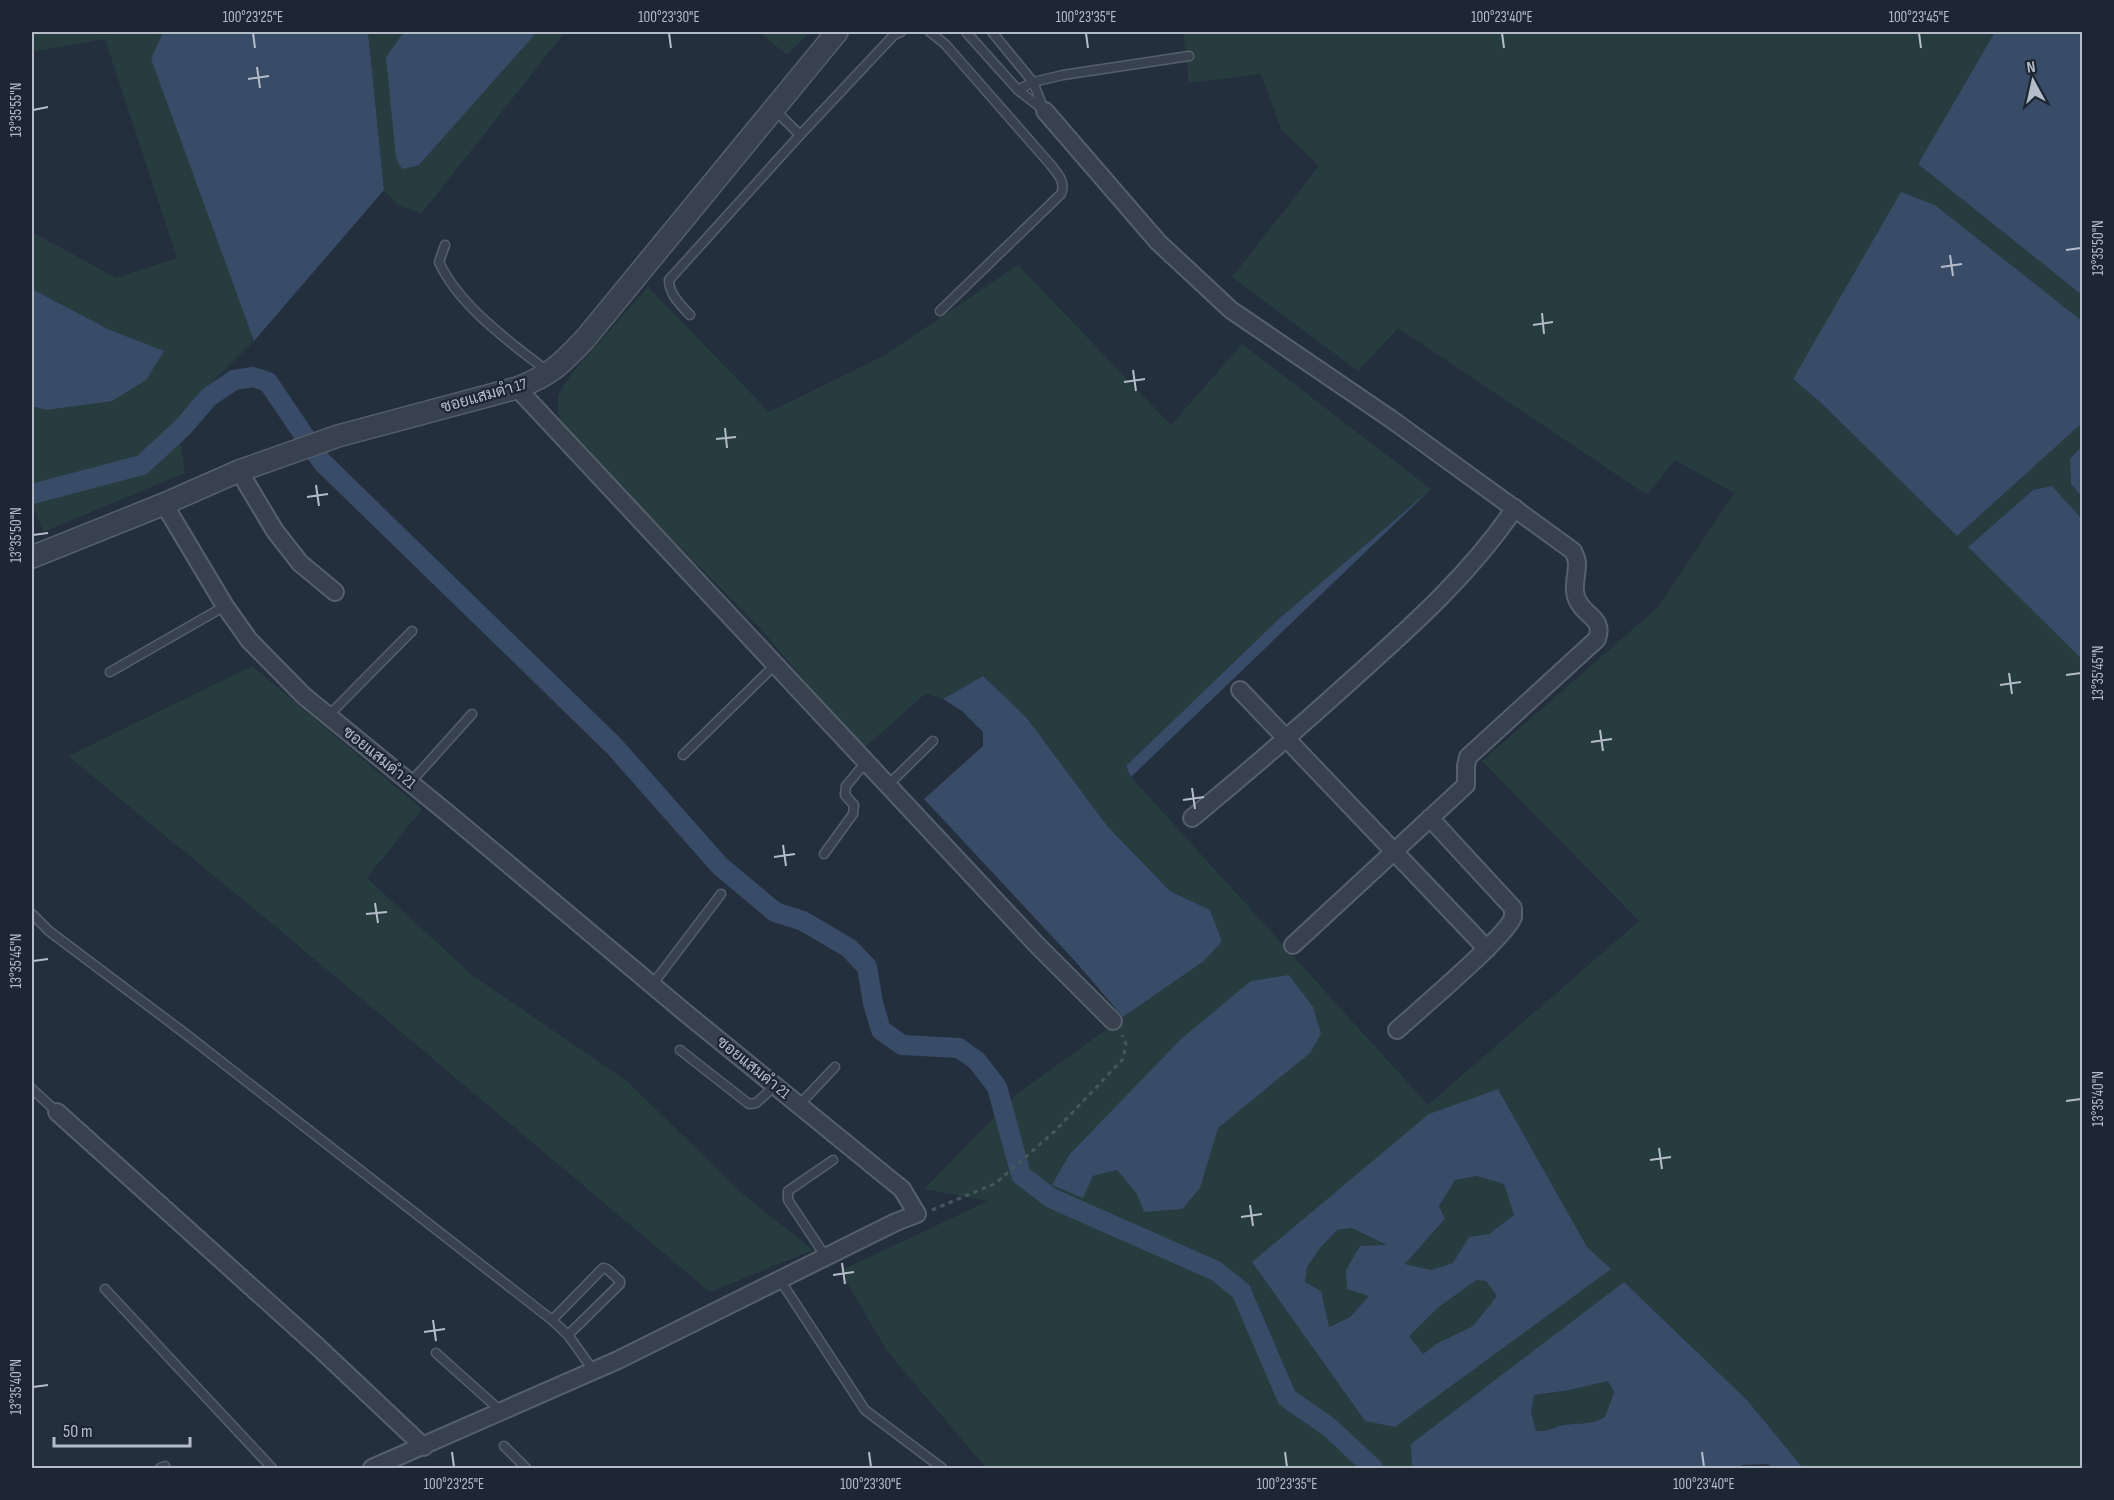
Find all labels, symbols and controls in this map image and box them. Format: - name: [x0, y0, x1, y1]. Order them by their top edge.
- text: 100°23'25"E: [223, 8, 283, 27]
- text: 100°23'30"E: [638, 8, 700, 27]
- text: 100°23'35"E: [1056, 8, 1116, 27]
- text: 100°23'40"E: [1471, 8, 1533, 27]
- text: 100°23'45"E: [1889, 8, 1949, 27]
- north arrow: [2003, 51, 2063, 111]
- text: N: [2026, 58, 2037, 78]
- text: 13°35'55"N: [7, 83, 26, 137]
- text: 13°35'50"N: [2089, 220, 2108, 276]
- street label: ซอยแสมดำ 17: [439, 374, 530, 417]
- text: 13°35'50"N: [7, 507, 26, 563]
- text: 13°35'45"N: [2089, 645, 2108, 701]
- street label: ซอยแสมดำ 21: [339, 722, 420, 794]
- text: 13°35'45"N: [7, 933, 26, 989]
- street label: ซอยแสมดำ 21: [713, 1032, 794, 1104]
- text: 13°35'40"N: [2089, 1071, 2108, 1127]
- text: 13°35'40"N: [7, 1359, 26, 1415]
- scale bar: [54, 1410, 190, 1448]
- text: 50 m: [63, 1421, 93, 1442]
- text: 100°23'25"E: [424, 1475, 484, 1494]
- text: 100°23'30"E: [840, 1475, 902, 1494]
- text: 100°23'35"E: [1257, 1475, 1317, 1494]
- text: 100°23'40"E: [1673, 1475, 1735, 1494]

